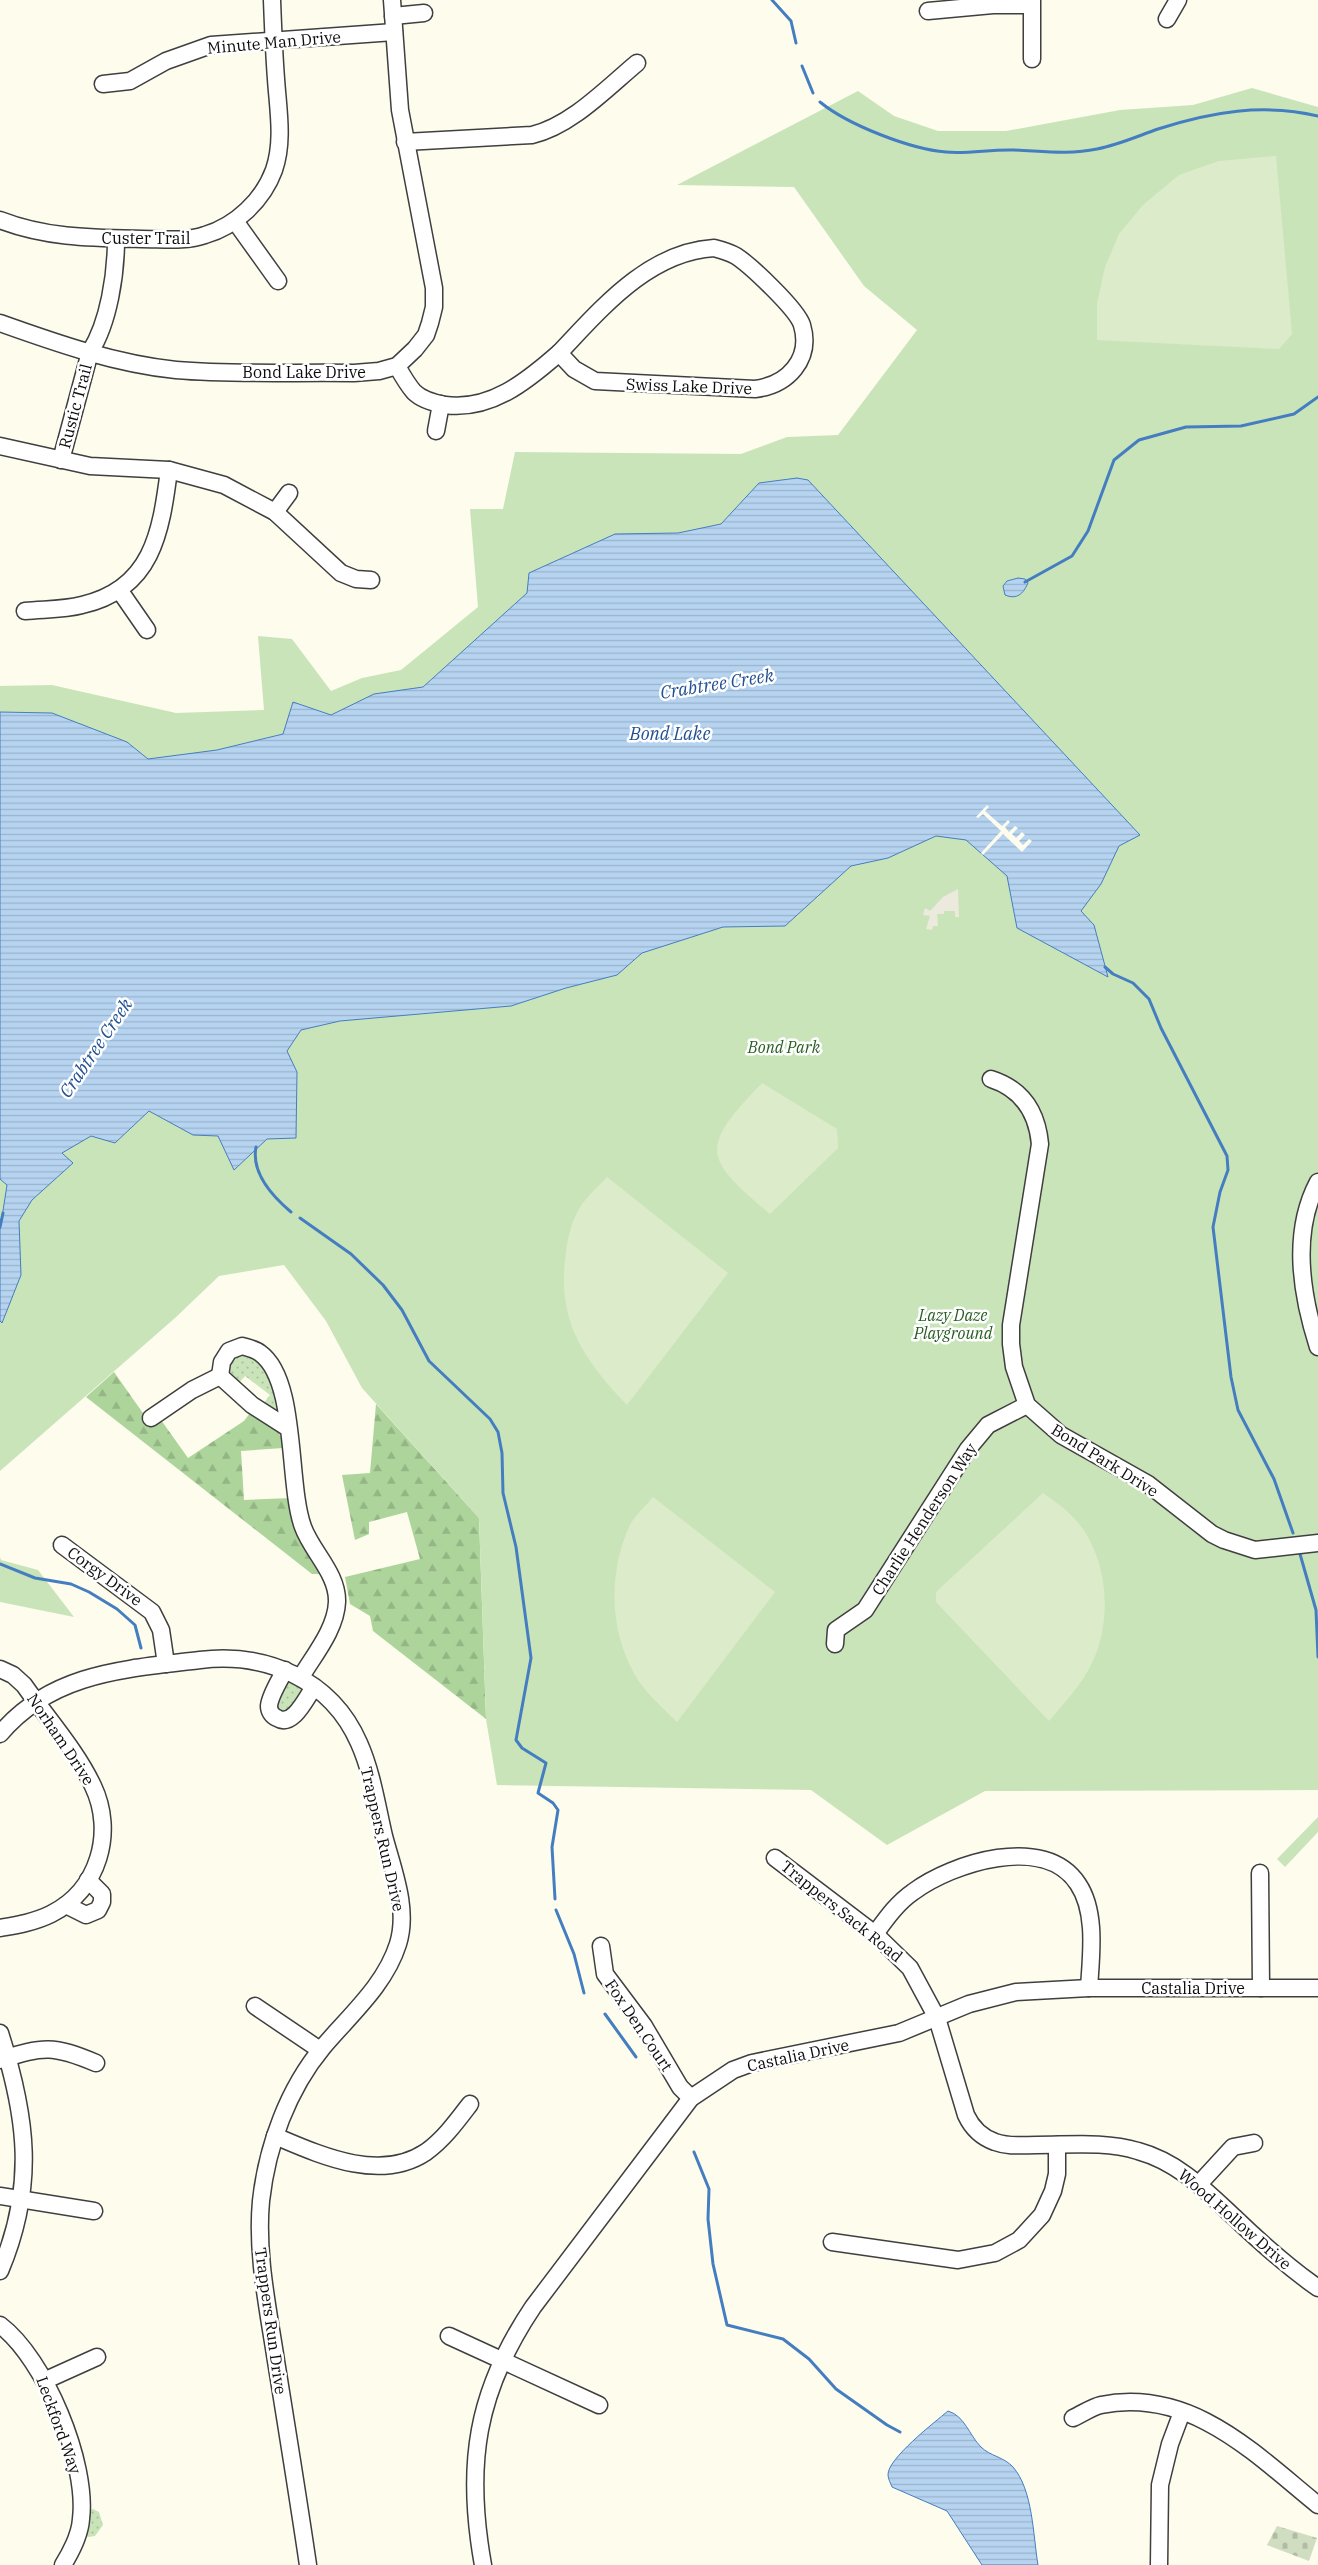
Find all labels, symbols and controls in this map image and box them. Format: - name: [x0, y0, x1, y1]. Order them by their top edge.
- street label: Minute Man Drive: [206, 26, 342, 58]
- street label: Custer Trail: [102, 228, 191, 248]
- street label: Rustic Trail: [54, 361, 96, 451]
- street label: Bond Lake Drive: [242, 362, 366, 382]
- street label: Swiss Lake Drive: [626, 374, 752, 398]
- water label: Crabtree Creek: [658, 663, 776, 704]
- water label: Bond Lake: [629, 722, 710, 745]
- water label: Crabtree Creek: [54, 993, 137, 1102]
- park label: Bond Park: [747, 1037, 821, 1057]
- park label: Lazy Daze Playground: [913, 1305, 993, 1343]
- street label: Bond Park Drive: [1048, 1419, 1162, 1501]
- street label: Charlie Henderson Way: [867, 1439, 981, 1599]
- street label: Corgy Drive: [64, 1542, 146, 1610]
- street label: Norham Drive: [23, 1689, 99, 1789]
- street label: Trappers Run Drive: [357, 1765, 409, 1913]
- street label: Trappers Sack Road: [777, 1856, 907, 1966]
- street label: Fox Den Court: [601, 1975, 677, 2075]
- street label: Castalia Drive: [1141, 1978, 1245, 1998]
- street label: Castalia Drive: [745, 2034, 851, 2076]
- street label: Wood Hollow Drive: [1174, 2164, 1296, 2274]
- street label: Trappers Run Drive: [251, 2246, 291, 2396]
- street label: Leckford Way: [32, 2374, 86, 2477]

